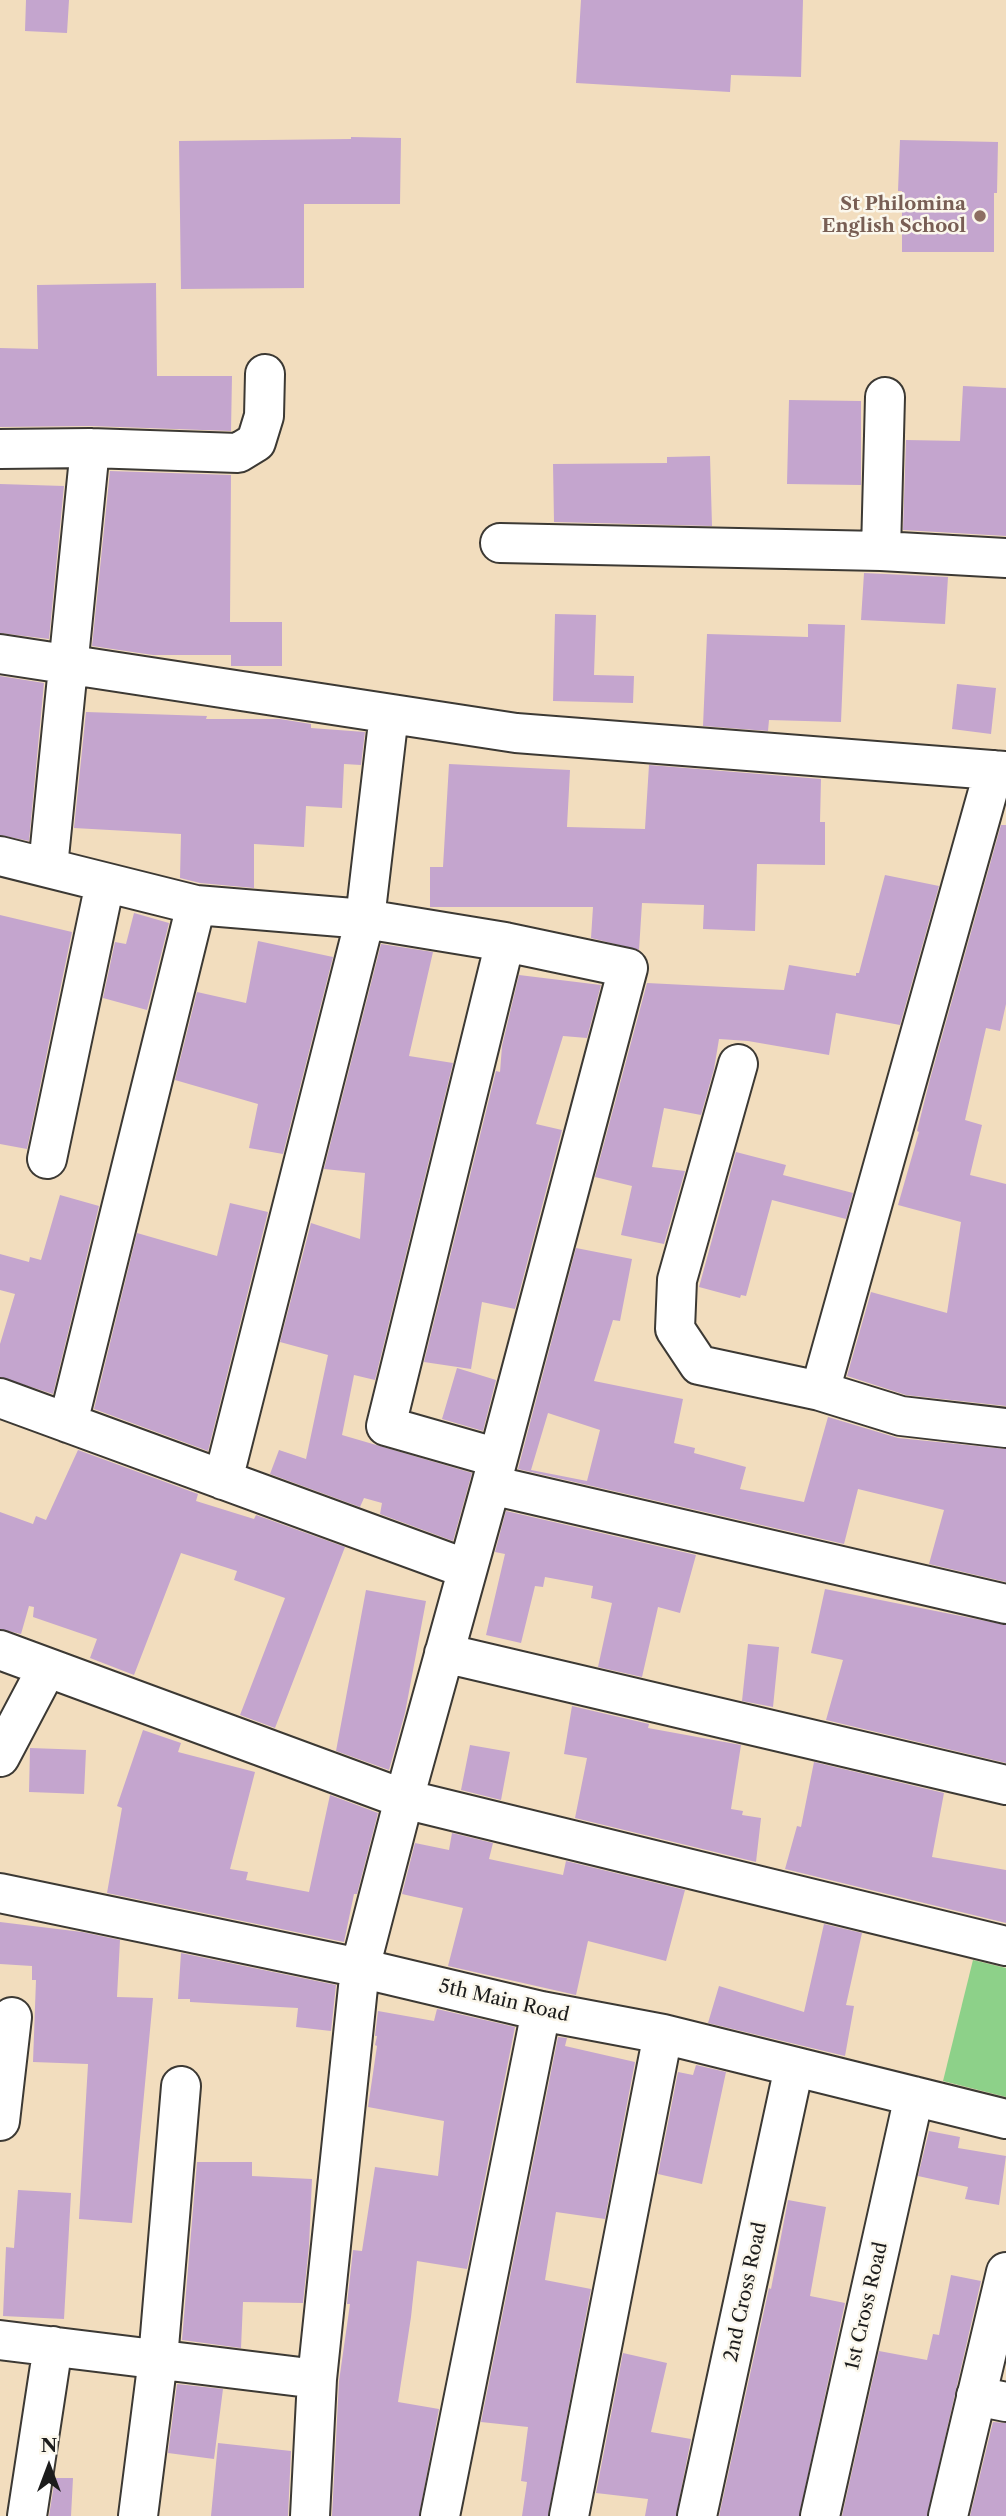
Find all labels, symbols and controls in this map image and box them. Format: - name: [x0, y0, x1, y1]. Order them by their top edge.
- place label: St Philomina English School: [822, 194, 966, 238]
- marker: St Philomina English School: [972, 208, 988, 224]
- street label: 5th Main Road: [437, 1975, 571, 2027]
- street label: 2nd Cross Road: [720, 2220, 772, 2364]
- street label: 1st Cross Road: [841, 2240, 893, 2372]
- north arrow: [14, 2432, 84, 2502]
- text: N: [41, 2434, 57, 2457]

